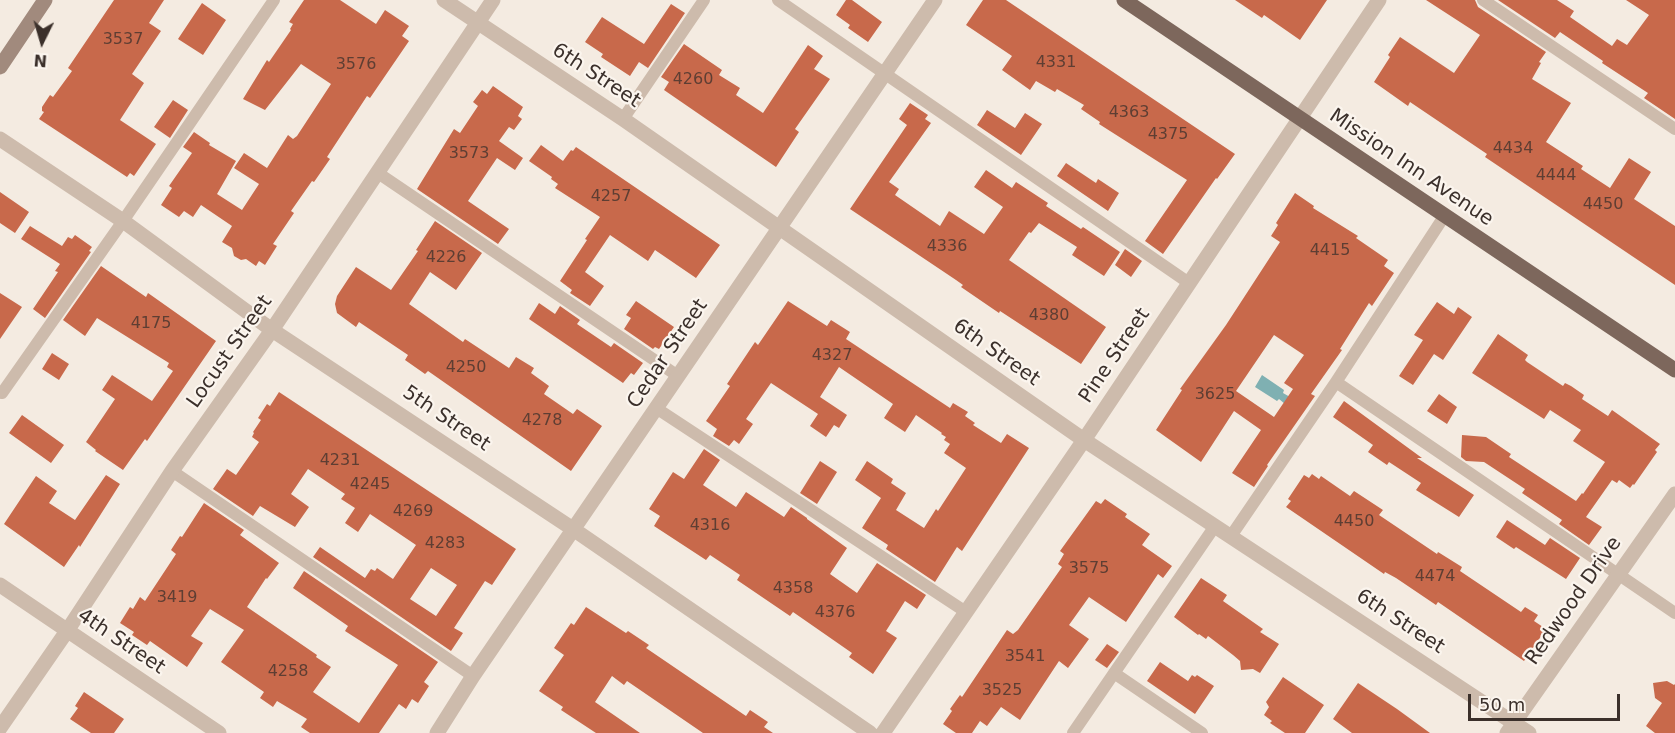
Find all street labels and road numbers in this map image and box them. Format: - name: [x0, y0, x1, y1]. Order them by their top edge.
- street label: 6th Street: [547, 39, 645, 113]
- street label: Mission Inn Avenue: [1325, 104, 1497, 232]
- street label: Locust Street: [182, 291, 278, 413]
- street label: Cedar Street: [623, 295, 713, 413]
- street label: Pine Street: [1074, 304, 1156, 408]
- street label: 6th Street: [948, 314, 1044, 392]
- street label: 5th Street: [398, 381, 494, 457]
- street label: Redwood Drive: [1521, 532, 1627, 670]
- street label: 6th Street: [1351, 585, 1449, 659]
- street label: 4th Street: [73, 604, 169, 680]

